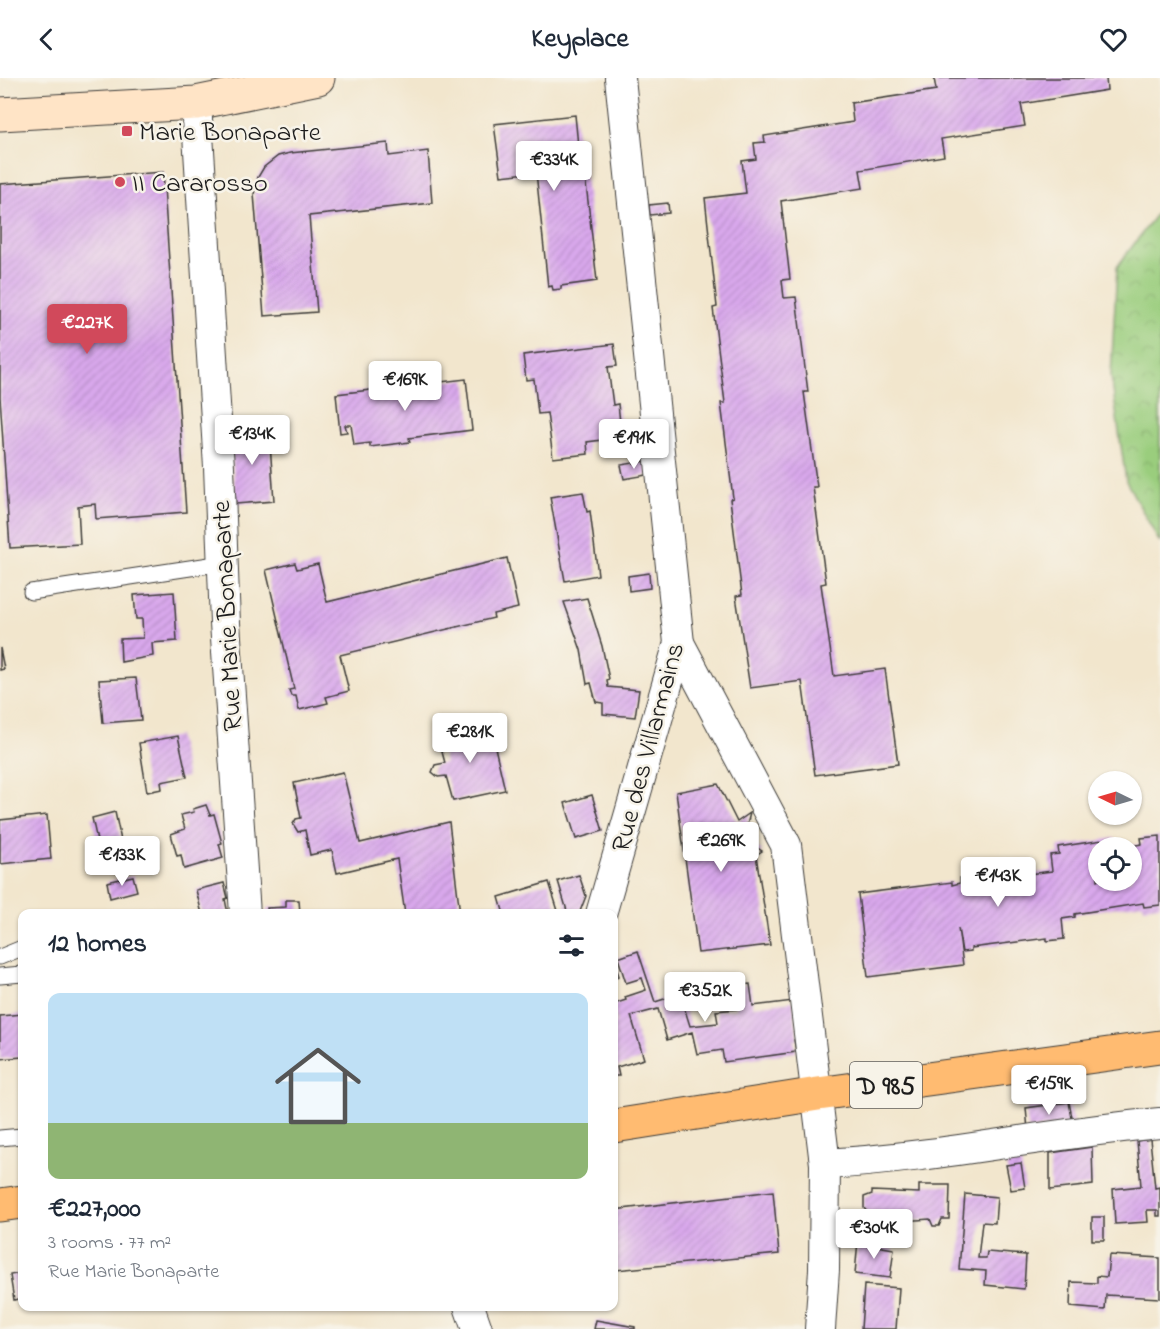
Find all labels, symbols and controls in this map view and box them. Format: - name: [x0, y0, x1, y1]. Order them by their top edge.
- text: Keyplace: [531, 20, 629, 59]
- icon: back: [30, 23, 63, 56]
- icon: heart: [1097, 23, 1130, 56]
- place label: Marie Bonaparte: [139, 114, 322, 153]
- marker: Marie Bonaparte: [120, 124, 134, 138]
- pin: €334K: [512, 141, 596, 192]
- text: €334K: [530, 146, 578, 175]
- place label: II Cararosso: [132, 165, 268, 204]
- marker: II Cararosso: [113, 175, 127, 189]
- pin: €227K: [45, 304, 129, 355]
- text: €227K: [61, 309, 113, 338]
- pin: €169K: [363, 361, 447, 412]
- text: €169K: [383, 366, 427, 395]
- pin: €134K: [210, 415, 294, 466]
- pin: €191K: [592, 419, 676, 470]
- text: €134K: [229, 420, 275, 449]
- text: €191K: [613, 424, 655, 453]
- street label: Rue Marie Bonaparte: [203, 499, 254, 732]
- street label: Rue des Villarmains: [603, 639, 696, 857]
- pin: €281K: [428, 713, 512, 764]
- text: €281K: [446, 718, 494, 747]
- north arrow: [1088, 771, 1142, 825]
- map controls: [1088, 771, 1142, 891]
- pin: €269K: [679, 822, 763, 873]
- text: €269K: [697, 827, 745, 856]
- pin: €133K: [80, 836, 164, 887]
- button: locate: [1088, 837, 1142, 891]
- text: €133K: [99, 841, 145, 870]
- pin: €143K: [956, 857, 1040, 908]
- text: €143K: [975, 862, 1021, 891]
- text: 12 homes: [48, 926, 147, 964]
- icon: filters: [555, 929, 588, 962]
- pin: €352K: [663, 972, 747, 1023]
- text: €352K: [678, 977, 732, 1006]
- icon: home: [264, 1032, 372, 1140]
- road number: D 985: [850, 1062, 922, 1108]
- pin: €159K: [1007, 1065, 1091, 1116]
- text: €159K: [1025, 1070, 1073, 1099]
- text: €227,000: [48, 1191, 141, 1229]
- pin: €304K: [832, 1209, 916, 1260]
- text: €304K: [850, 1214, 898, 1243]
- text: 3 rooms · 77 m²: [48, 1229, 171, 1258]
- text: Rue Marie Bonaparte: [48, 1258, 219, 1287]

